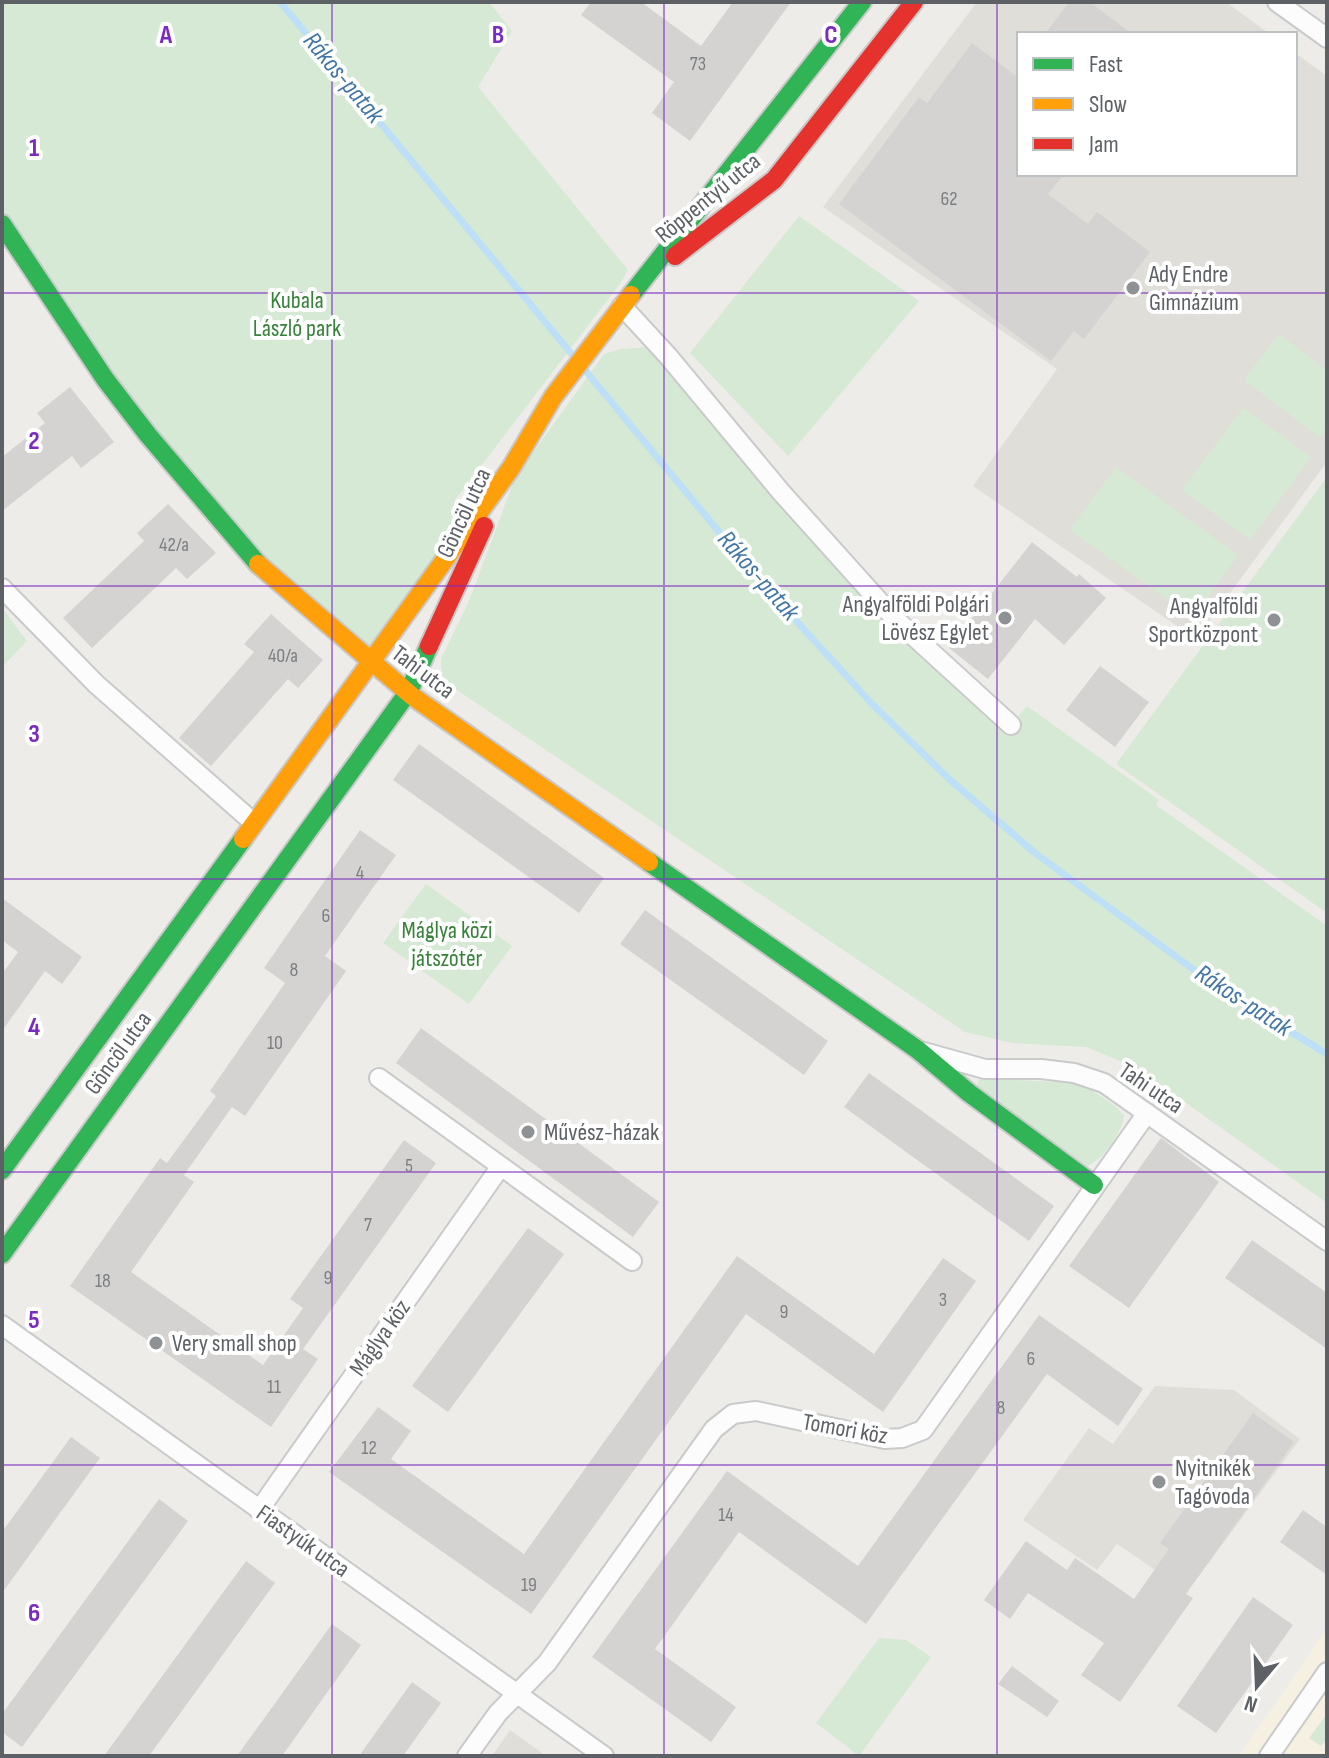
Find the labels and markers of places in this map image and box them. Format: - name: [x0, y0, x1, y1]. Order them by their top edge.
- place label: Ady Endre Gimnázium: [1148, 260, 1239, 317]
- marker: Ady Endre Gimnázium: [1124, 279, 1142, 297]
- place label: Angyalföldi Polgári Lövész Egylet: [842, 590, 989, 647]
- place label: Angyalföldi Sportközpont: [1149, 592, 1258, 649]
- marker: Angyalföldi Polgári Lövész Egylet: [996, 609, 1014, 627]
- marker: Angyalföldi Sportközpont: [1265, 611, 1283, 629]
- place label: Művész-házak: [544, 1118, 659, 1147]
- marker: Művész-házak: [519, 1123, 537, 1141]
- place label: Very small shop: [172, 1329, 297, 1358]
- marker: Very small shop: [147, 1334, 165, 1352]
- place label: Nyitnikék Tagóvoda: [1175, 1454, 1251, 1511]
- marker: Nyitnikék Tagóvoda: [1150, 1473, 1168, 1491]

